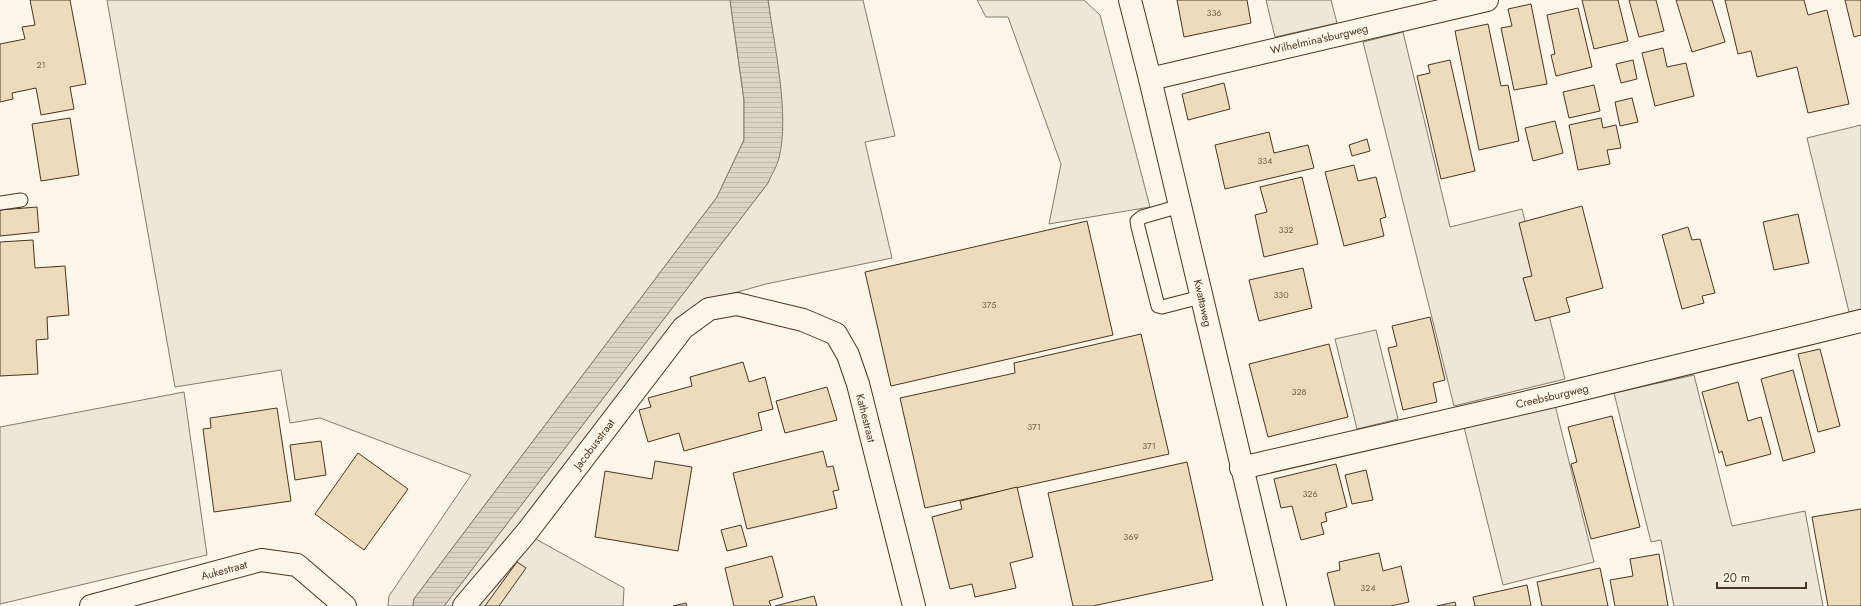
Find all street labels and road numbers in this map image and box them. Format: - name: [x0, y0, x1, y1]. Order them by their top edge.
- street label: Wilhelmina'sburgweg: [1268, 20, 1370, 58]
- street label: Kwattaweg: [1190, 278, 1216, 328]
- street label: Creebsburgweg: [1514, 380, 1590, 412]
- street label: Kathestraat: [852, 392, 880, 444]
- street label: Jacobusstraat: [568, 415, 619, 474]
- street label: Aukestraat: [199, 556, 249, 584]

